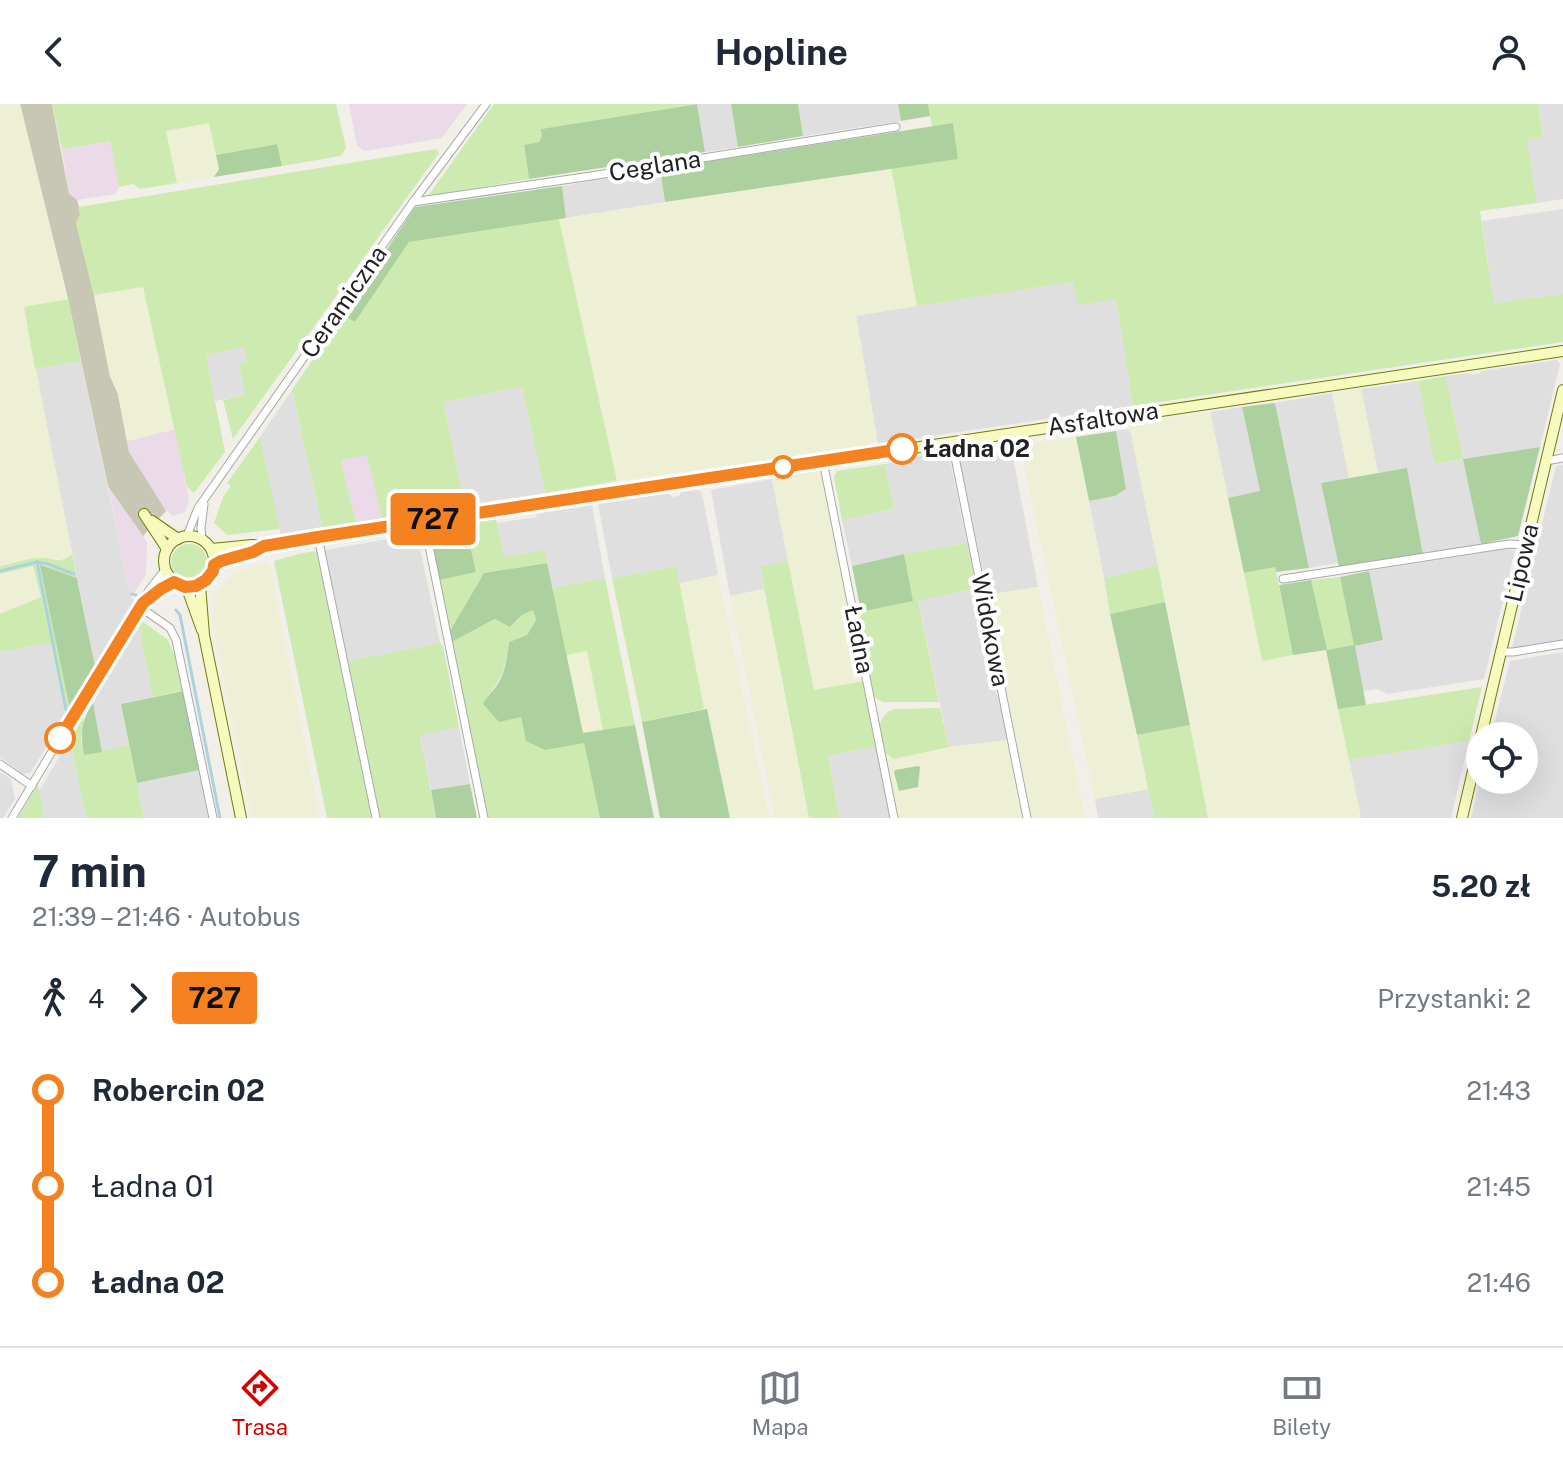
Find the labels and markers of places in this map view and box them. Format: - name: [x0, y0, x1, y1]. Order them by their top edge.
- marker: Ładna 02: [887, 434, 917, 464]
- place label: Ładna 02: [924, 434, 1030, 462]
- unlabelled marker: [772, 456, 794, 478]
- unlabelled marker: [45, 723, 75, 753]

